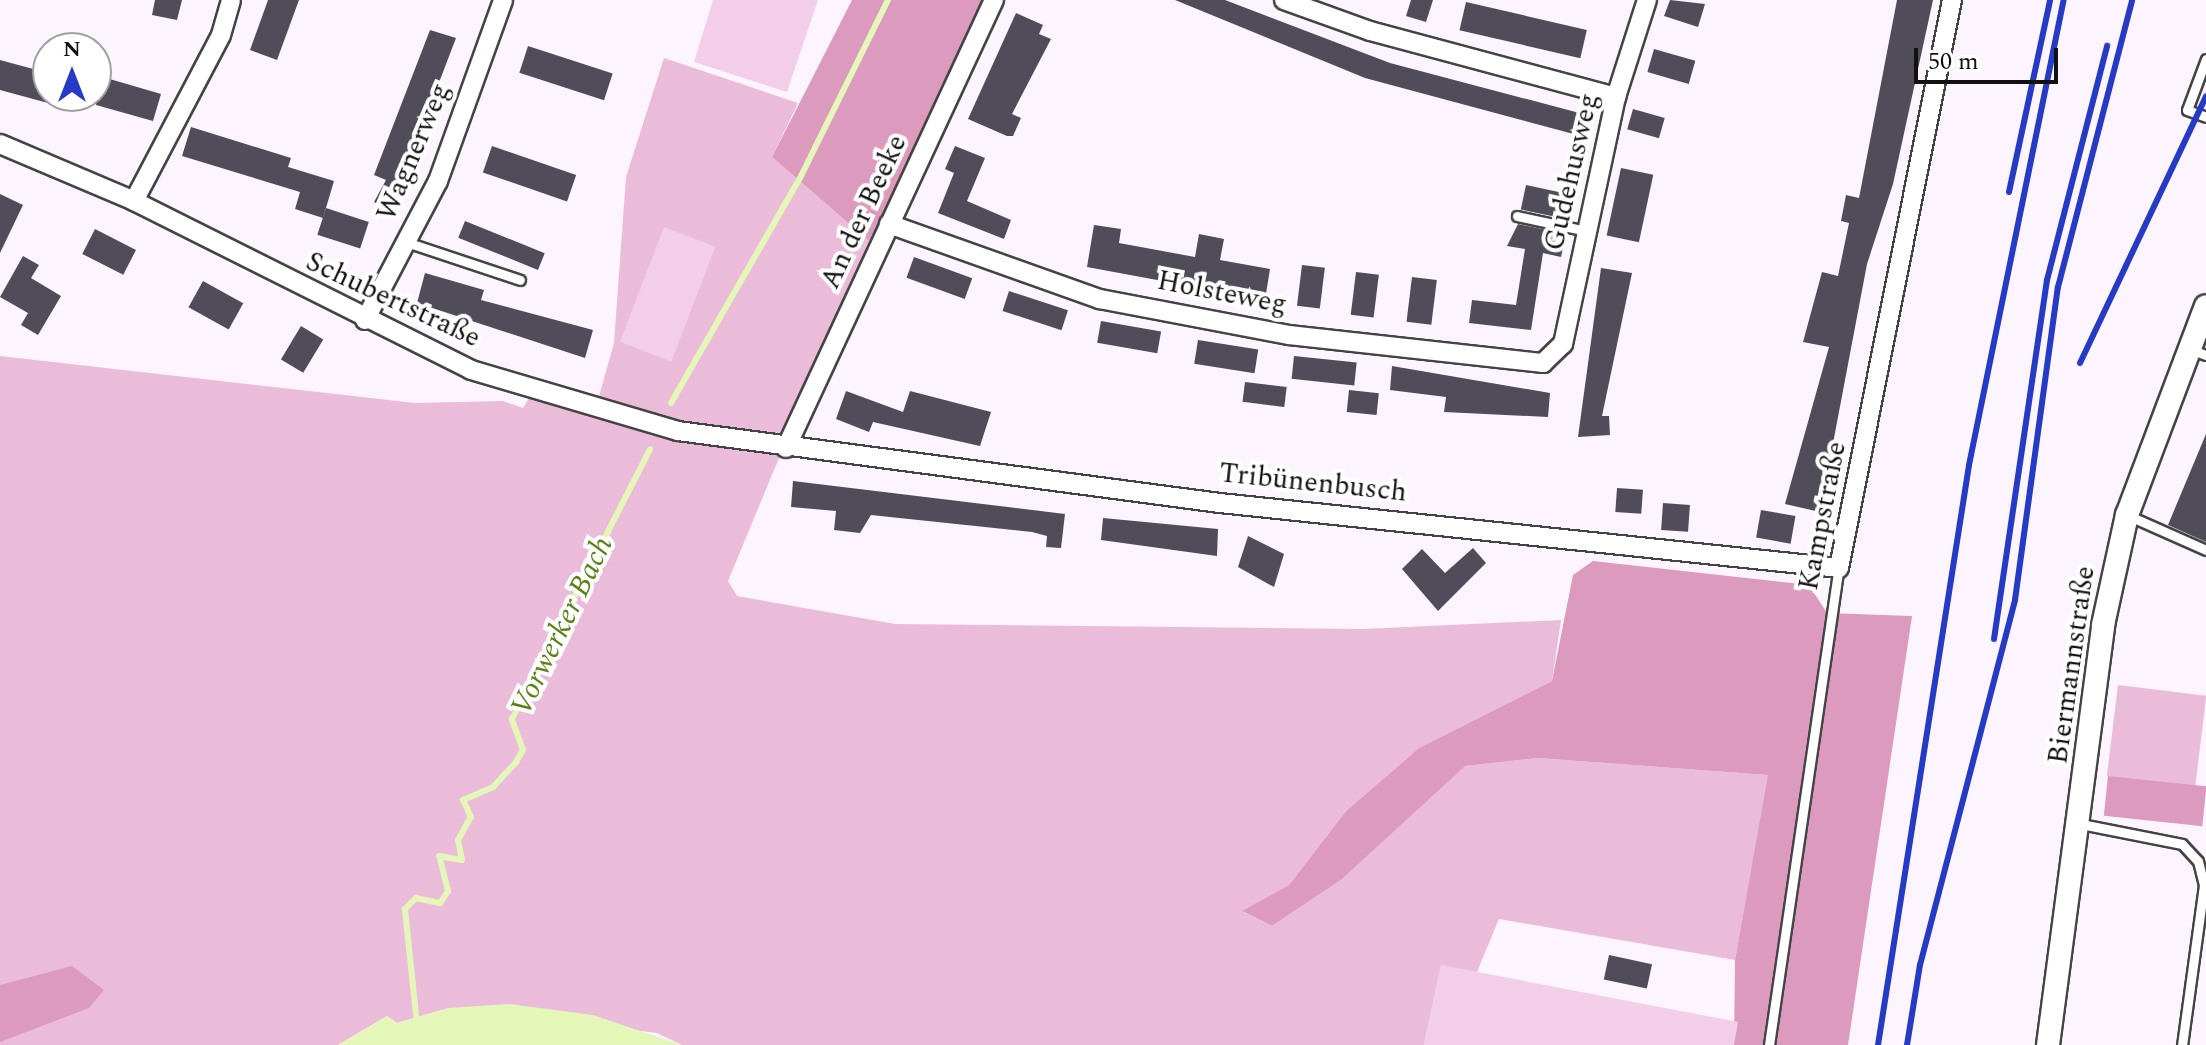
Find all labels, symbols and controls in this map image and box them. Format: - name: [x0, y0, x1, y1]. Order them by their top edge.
- north arrow: [32, 32, 112, 112]
- scale bar: [1918, 32, 2062, 82]
- text: N: [63, 33, 81, 66]
- text: 50 m: [1928, 44, 1979, 80]
- street label: Wagnerweg: [370, 78, 458, 226]
- street label: Gudehusweg: [1538, 90, 1606, 254]
- street label: An der Beeke: [814, 130, 914, 294]
- street label: Schubertstraße: [300, 245, 486, 355]
- street label: Holsteweg: [1154, 264, 1290, 322]
- street label: Kampstraße: [1792, 439, 1854, 593]
- street label: Tribünenbusch: [1218, 456, 1408, 510]
- water label: Vorwerker Bach: [503, 531, 621, 721]
- street label: Biermannstraße: [2041, 564, 2103, 766]

